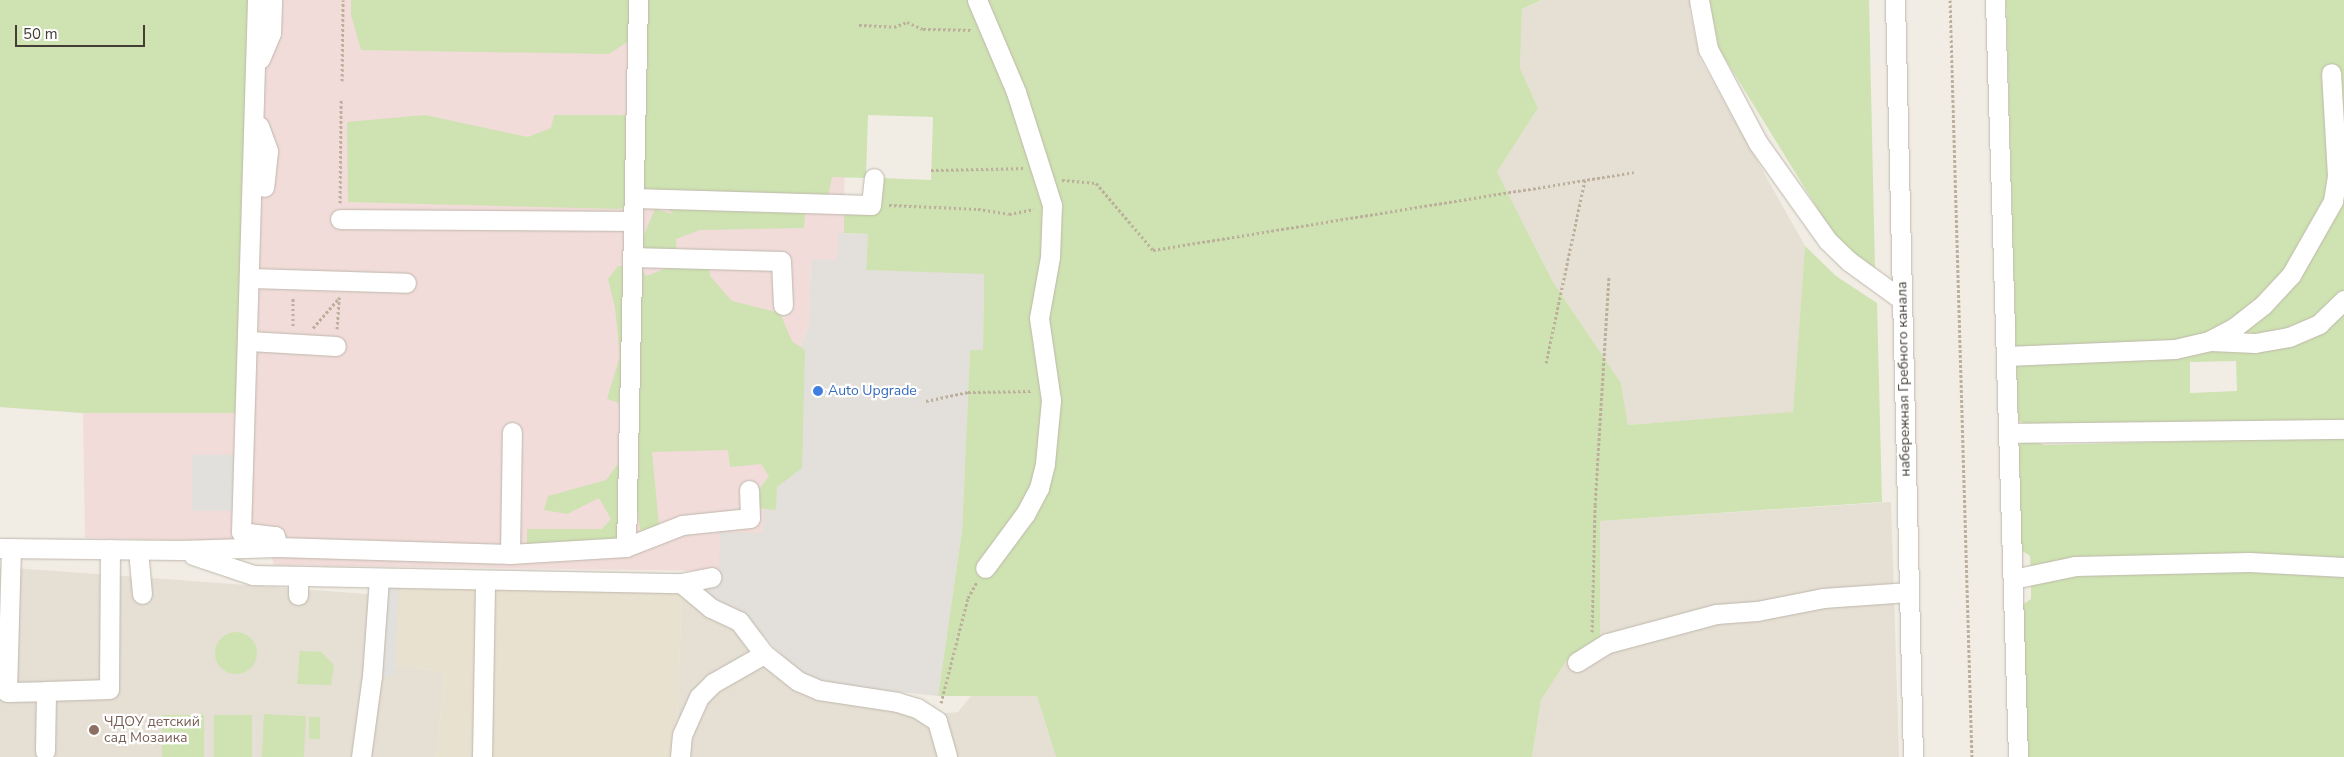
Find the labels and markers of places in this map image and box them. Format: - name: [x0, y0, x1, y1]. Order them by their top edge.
- place label: Auto Upgrade: [828, 383, 917, 399]
- marker: Auto Upgrade: [812, 385, 824, 397]
- place label: ЧДОУ детский сад Мозаика: [104, 714, 200, 746]
- marker: ЧДОУ детский сад Мозаика: [88, 724, 100, 736]

